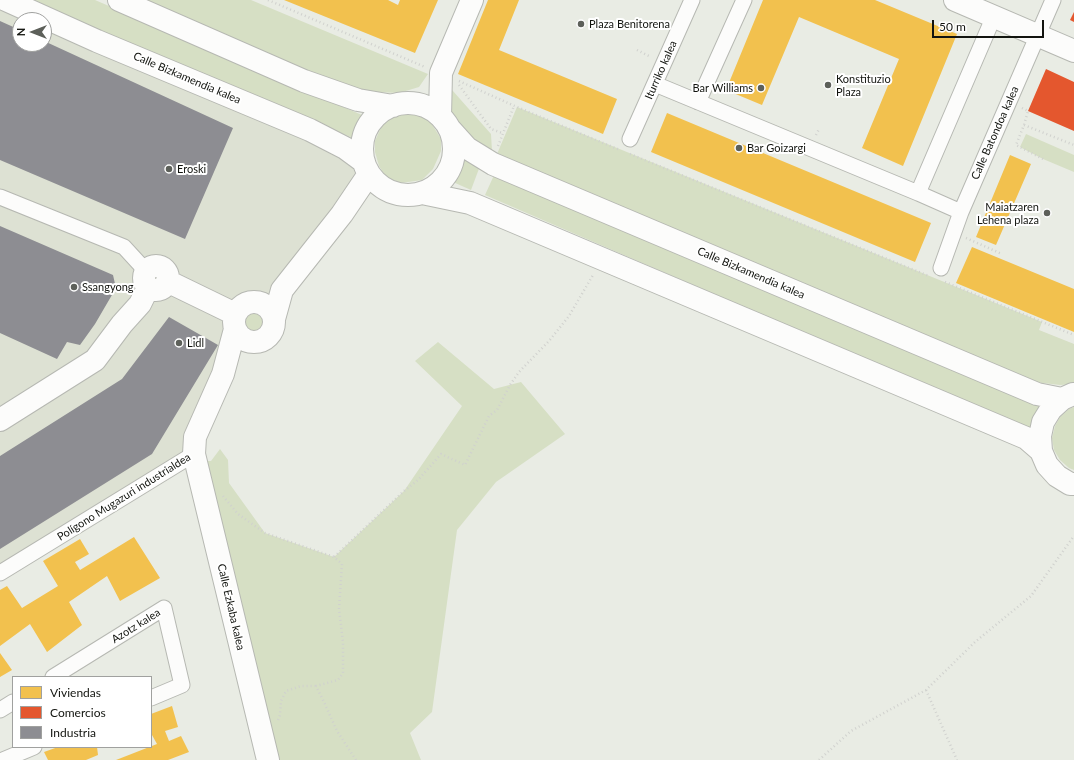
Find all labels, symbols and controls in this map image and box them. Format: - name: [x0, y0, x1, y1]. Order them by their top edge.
- north arrow: [12, 12, 52, 52]
- scale bar: [934, 12, 1046, 38]
- place label: Plaza Benitorena: [589, 17, 670, 31]
- marker: Plaza Benitorena: [576, 19, 586, 29]
- text: 50 m: [939, 19, 966, 34]
- text: N: [14, 28, 27, 36]
- street label: Iturriko kalea: [642, 39, 680, 101]
- street label: Calle Bizkamendia kalea: [131, 49, 243, 107]
- place label: Konstituzio Plaza: [836, 72, 891, 98]
- marker: Konstituzio Plaza: [823, 80, 833, 90]
- place label: Bar Williams: [693, 81, 753, 95]
- marker: Bar Williams: [756, 83, 766, 93]
- street label: Calle Batondoa kalea: [968, 84, 1022, 182]
- place label: Bar Goizargi: [747, 141, 806, 155]
- marker: Bar Goizargi: [734, 143, 744, 153]
- place label: Eroski: [177, 162, 206, 176]
- marker: Eroski: [164, 164, 174, 174]
- place label: Maiatzaren Lehena plaza: [977, 200, 1039, 226]
- marker: Maiatzaren Lehena plaza: [1042, 208, 1052, 218]
- street label: Calle Bizkamendia kalea: [695, 244, 807, 302]
- place label: Ssangyong: [82, 280, 134, 294]
- marker: Ssangyong: [69, 282, 79, 292]
- place label: Lidl: [187, 336, 204, 350]
- marker: Lidl: [174, 338, 184, 348]
- street label: Polígono Mugazuri industrialdea: [55, 450, 193, 544]
- street label: Calle Ezkaba kalea: [215, 562, 247, 652]
- street label: Azotz kalea: [109, 606, 163, 646]
- legend: [12, 676, 152, 748]
- text: Viviendas: [50, 685, 101, 700]
- text: Comercios: [50, 705, 106, 720]
- text: Industria: [50, 725, 96, 740]

